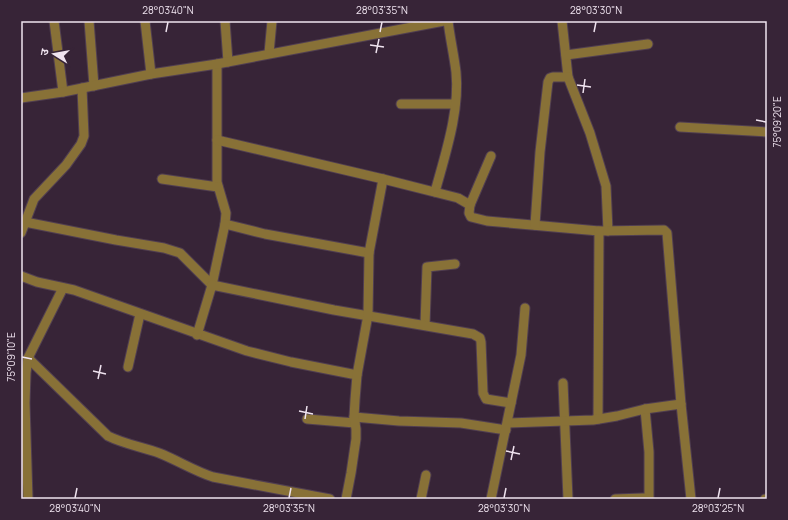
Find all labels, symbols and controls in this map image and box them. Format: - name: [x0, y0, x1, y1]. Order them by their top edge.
- text: 28°03'40"N: [142, 3, 194, 17]
- text: 28°03'35"N: [356, 3, 408, 17]
- text: 28°03'30"N: [570, 3, 622, 17]
- north arrow: [34, 34, 74, 74]
- text: उ: [36, 47, 52, 57]
- text: 75°09'20"E: [770, 96, 784, 148]
- text: 75°09'10"E: [4, 332, 18, 382]
- text: 28°03'40"N: [49, 501, 101, 515]
- text: 28°03'35"N: [263, 501, 315, 515]
- text: 28°03'30"N: [478, 501, 530, 515]
- text: 28°03'25"N: [692, 501, 744, 515]

